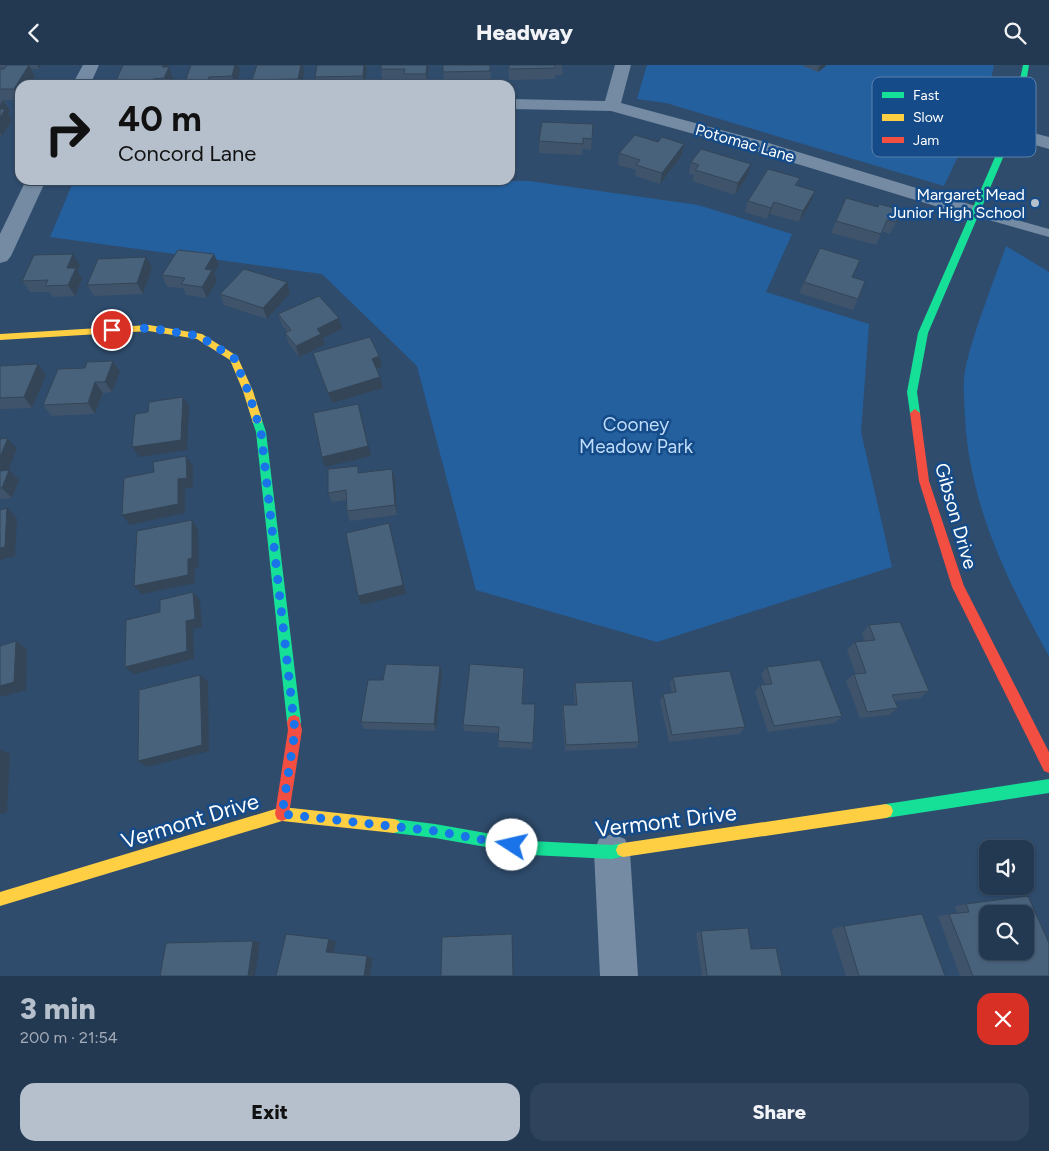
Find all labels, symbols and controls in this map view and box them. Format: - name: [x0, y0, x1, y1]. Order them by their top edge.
- icon: back: [20, 19, 48, 47]
- text: Headway: [476, 19, 573, 46]
- icon: search: [1001, 19, 1029, 47]
- legend: [872, 77, 1036, 157]
- text: Fast: [913, 87, 939, 104]
- text: 40 m: [118, 98, 202, 140]
- icon: right: [35, 100, 100, 165]
- text: Slow: [913, 109, 944, 126]
- street label: Potomac Lane: [693, 120, 797, 166]
- text: Jam: [913, 132, 939, 149]
- text: Concord Lane: [118, 140, 256, 167]
- place label: Margaret Mead Junior High School: [889, 185, 1025, 222]
- marker: Margaret Mead Junior High School: [1029, 197, 1041, 209]
- pin: [91, 309, 133, 351]
- icon: arrive: [98, 316, 126, 344]
- park label: Cooney Meadow Park: [579, 413, 694, 458]
- street label: Gibson Drive: [930, 460, 982, 572]
- street label: Vermont Drive: [118, 787, 262, 855]
- street label: Vermont Drive: [594, 799, 738, 843]
- position arrow: [485, 818, 537, 870]
- map controls: [979, 840, 1034, 960]
- button: sound: [979, 840, 1034, 895]
- button: search: [979, 905, 1034, 960]
- text: 3 min: [20, 990, 96, 1027]
- button: close: [977, 993, 1029, 1045]
- text: 200 m · 21:54: [20, 1028, 118, 1047]
- button: Exit: [20, 1083, 520, 1141]
- button: Share: [530, 1083, 1029, 1141]

